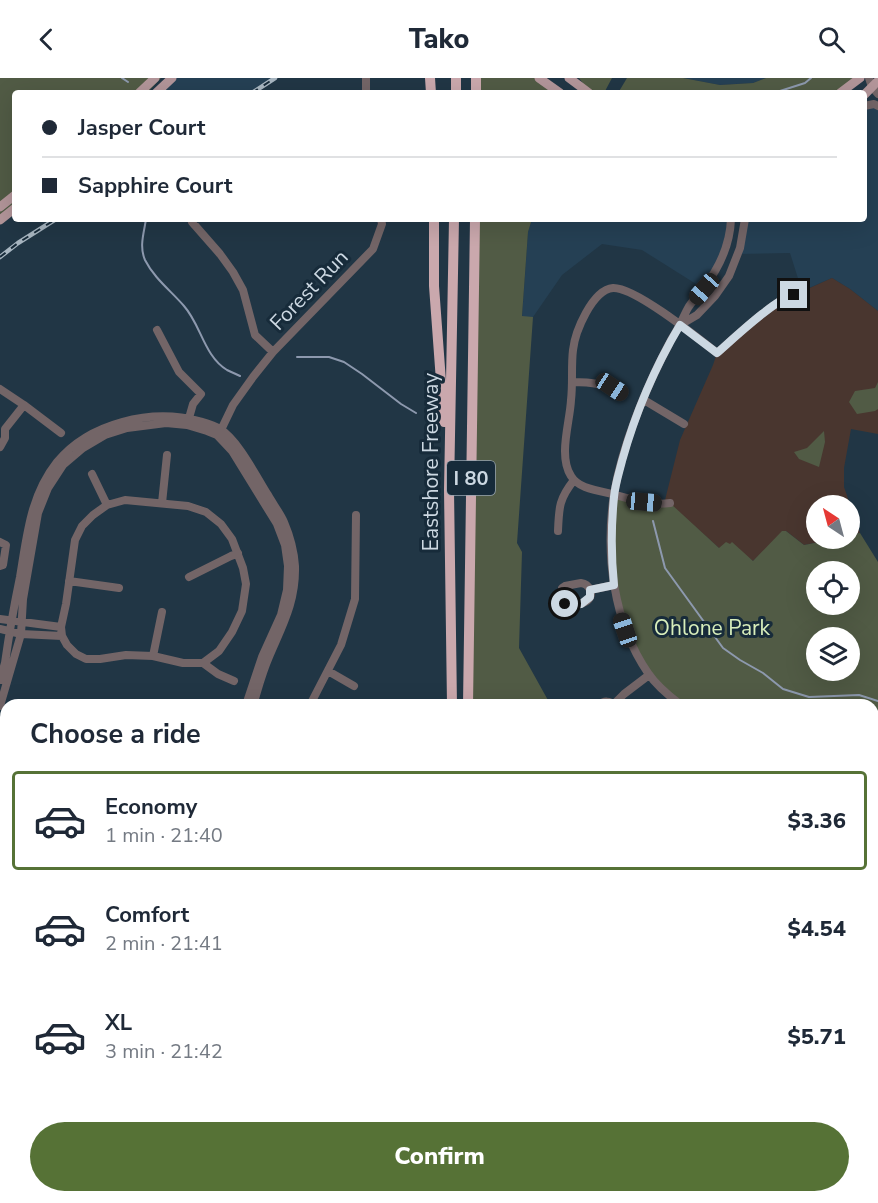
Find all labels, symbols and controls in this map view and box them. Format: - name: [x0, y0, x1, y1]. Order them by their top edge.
- text: Tako: [409, 21, 469, 58]
- icon: back: [30, 23, 63, 56]
- icon: search: [815, 23, 848, 56]
- text: Jasper Court: [78, 113, 206, 143]
- text: Sapphire Court: [78, 171, 232, 201]
- street label: Forest Run: [264, 244, 354, 336]
- car: [685, 270, 723, 308]
- route end: [780, 281, 807, 308]
- car: [592, 370, 632, 404]
- street label: Eastshore Freeway: [417, 373, 445, 551]
- road number: I 80: [447, 461, 495, 495]
- car: [625, 491, 663, 513]
- north arrow: [806, 495, 860, 549]
- map controls: [806, 495, 860, 681]
- button: locate: [806, 561, 860, 615]
- route start: [551, 590, 578, 617]
- car: [611, 610, 639, 650]
- park label: Ohlone Park: [654, 614, 771, 642]
- button: layers: [806, 627, 860, 681]
- text: Choose a ride: [30, 716, 201, 753]
- text: Economy: [105, 792, 197, 822]
- icon: car: [33, 794, 87, 848]
- text: $3.36: [787, 806, 846, 836]
- text: 1 min · 21:40: [105, 822, 223, 849]
- text: Comfort: [105, 900, 189, 930]
- icon: car: [33, 902, 87, 956]
- text: $4.54: [787, 914, 846, 944]
- text: 2 min · 21:41: [105, 930, 223, 957]
- text: XL: [105, 1008, 132, 1038]
- icon: car: [33, 1010, 87, 1064]
- text: $5.71: [787, 1022, 846, 1052]
- text: 3 min · 21:42: [105, 1038, 223, 1065]
- button: Confirm: [30, 1122, 849, 1191]

